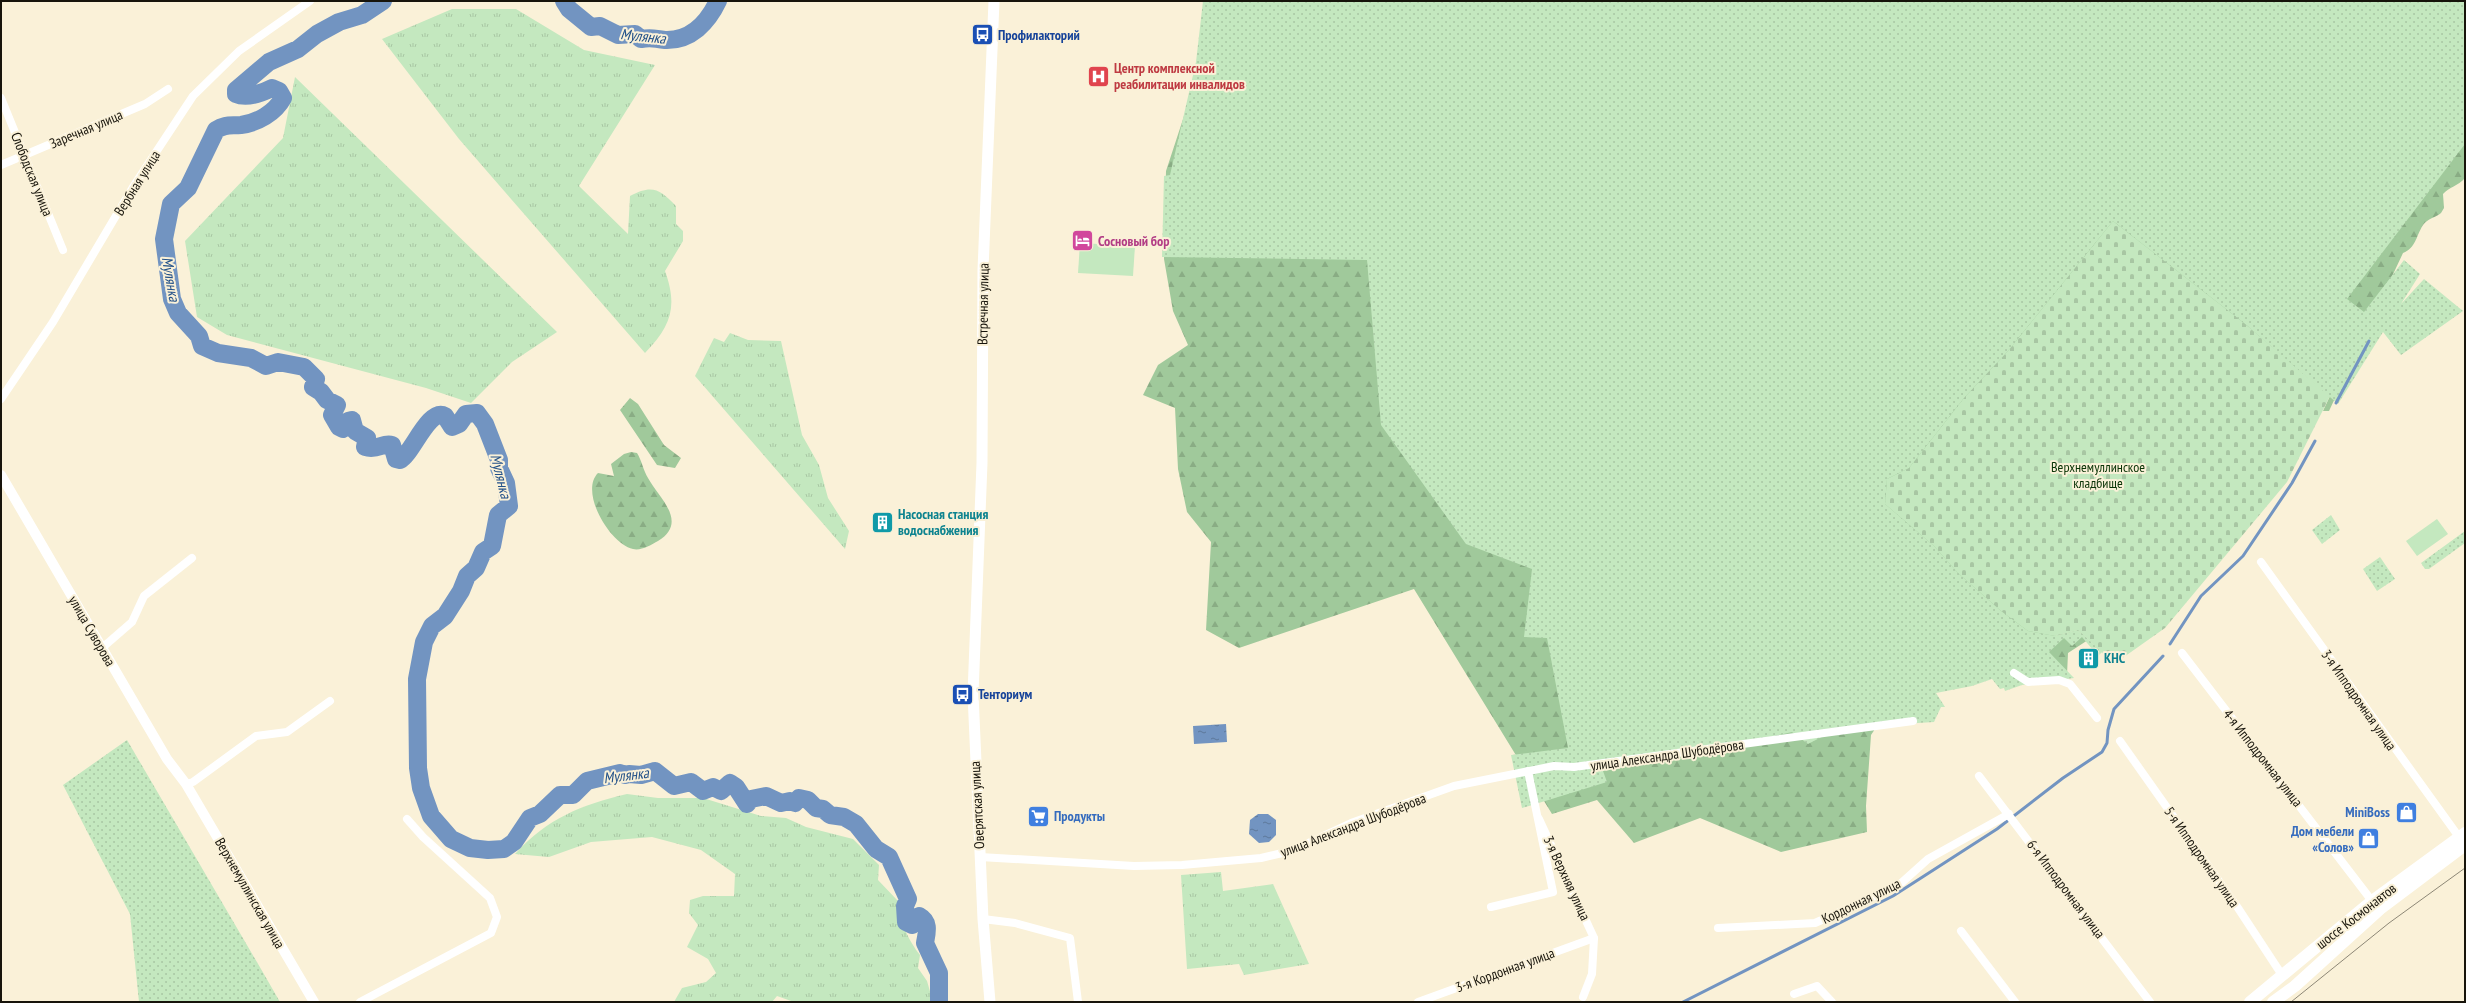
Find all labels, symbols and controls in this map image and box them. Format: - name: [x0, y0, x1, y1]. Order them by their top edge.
- bus stop icon: Профилакторий: [969, 22, 995, 48]
- water label: Мулянка: [620, 24, 667, 48]
- place label: Профилакторий: [998, 26, 1080, 44]
- place label: Центр комплексной реабилитации инвалидов: [1114, 59, 1245, 93]
- hospital icon: Центр комплексной реабилитации инвалидов: [1085, 63, 1111, 89]
- street label: Заречная улица: [47, 106, 125, 152]
- street label: Слободская улица: [7, 129, 57, 219]
- street label: Вербная улица: [110, 147, 164, 219]
- hotel icon: Сосновый бор: [1070, 228, 1096, 254]
- place label: Сосновый бор: [1098, 232, 1170, 250]
- water label: Мулянка: [158, 255, 184, 304]
- street label: Встречная улица: [973, 263, 993, 345]
- water label: Мулянка: [486, 452, 516, 501]
- park label: Верхнемуллинское кладбище: [2051, 458, 2145, 492]
- place label: Насосная станция водоснабжения: [898, 505, 988, 539]
- building icon: Насосная станция водоснабжения: [869, 509, 895, 535]
- street label: улица Суворова: [65, 593, 119, 669]
- building icon: КНС: [2075, 645, 2101, 671]
- street label: 3-я Ипподромная улица: [2318, 646, 2400, 754]
- place label: КНС: [2104, 649, 2126, 667]
- bus stop icon: Тенториум: [949, 681, 975, 707]
- place label: Тенториум: [978, 685, 1033, 703]
- street label: 4-я Ипподромная улица: [2219, 706, 2307, 810]
- street label: улица Александра Шубодёрова: [1589, 735, 1745, 775]
- street label: Оверятская улица: [966, 761, 988, 849]
- water label: Мулянка: [602, 763, 651, 787]
- street label: улица Александра Шубодёрова: [1278, 789, 1428, 861]
- shop icon: MiniBoss: [2393, 799, 2419, 825]
- supermarket icon: Пpoдукты: [1026, 803, 1052, 829]
- street label: 5-я Ипподромная улица: [2161, 803, 2243, 911]
- place label: MiniBoss: [2345, 803, 2390, 821]
- place label: Пpoдукты: [1054, 807, 1105, 825]
- place label: Дом мебели «Солов»: [2291, 822, 2354, 856]
- shop icon: Дом мебели «Солов»: [2356, 826, 2382, 852]
- street label: 3-я Верхняя улица: [1540, 833, 1594, 923]
- street label: Верхнемуллинская улица: [211, 834, 289, 952]
- street label: 6-я Ипподромная улица: [2023, 836, 2109, 942]
- street label: Кордонная улица: [1819, 874, 1903, 928]
- street label: шоссе Космонавтов: [2312, 879, 2400, 953]
- street label: 3-я Кордонная улица: [1453, 944, 1557, 996]

